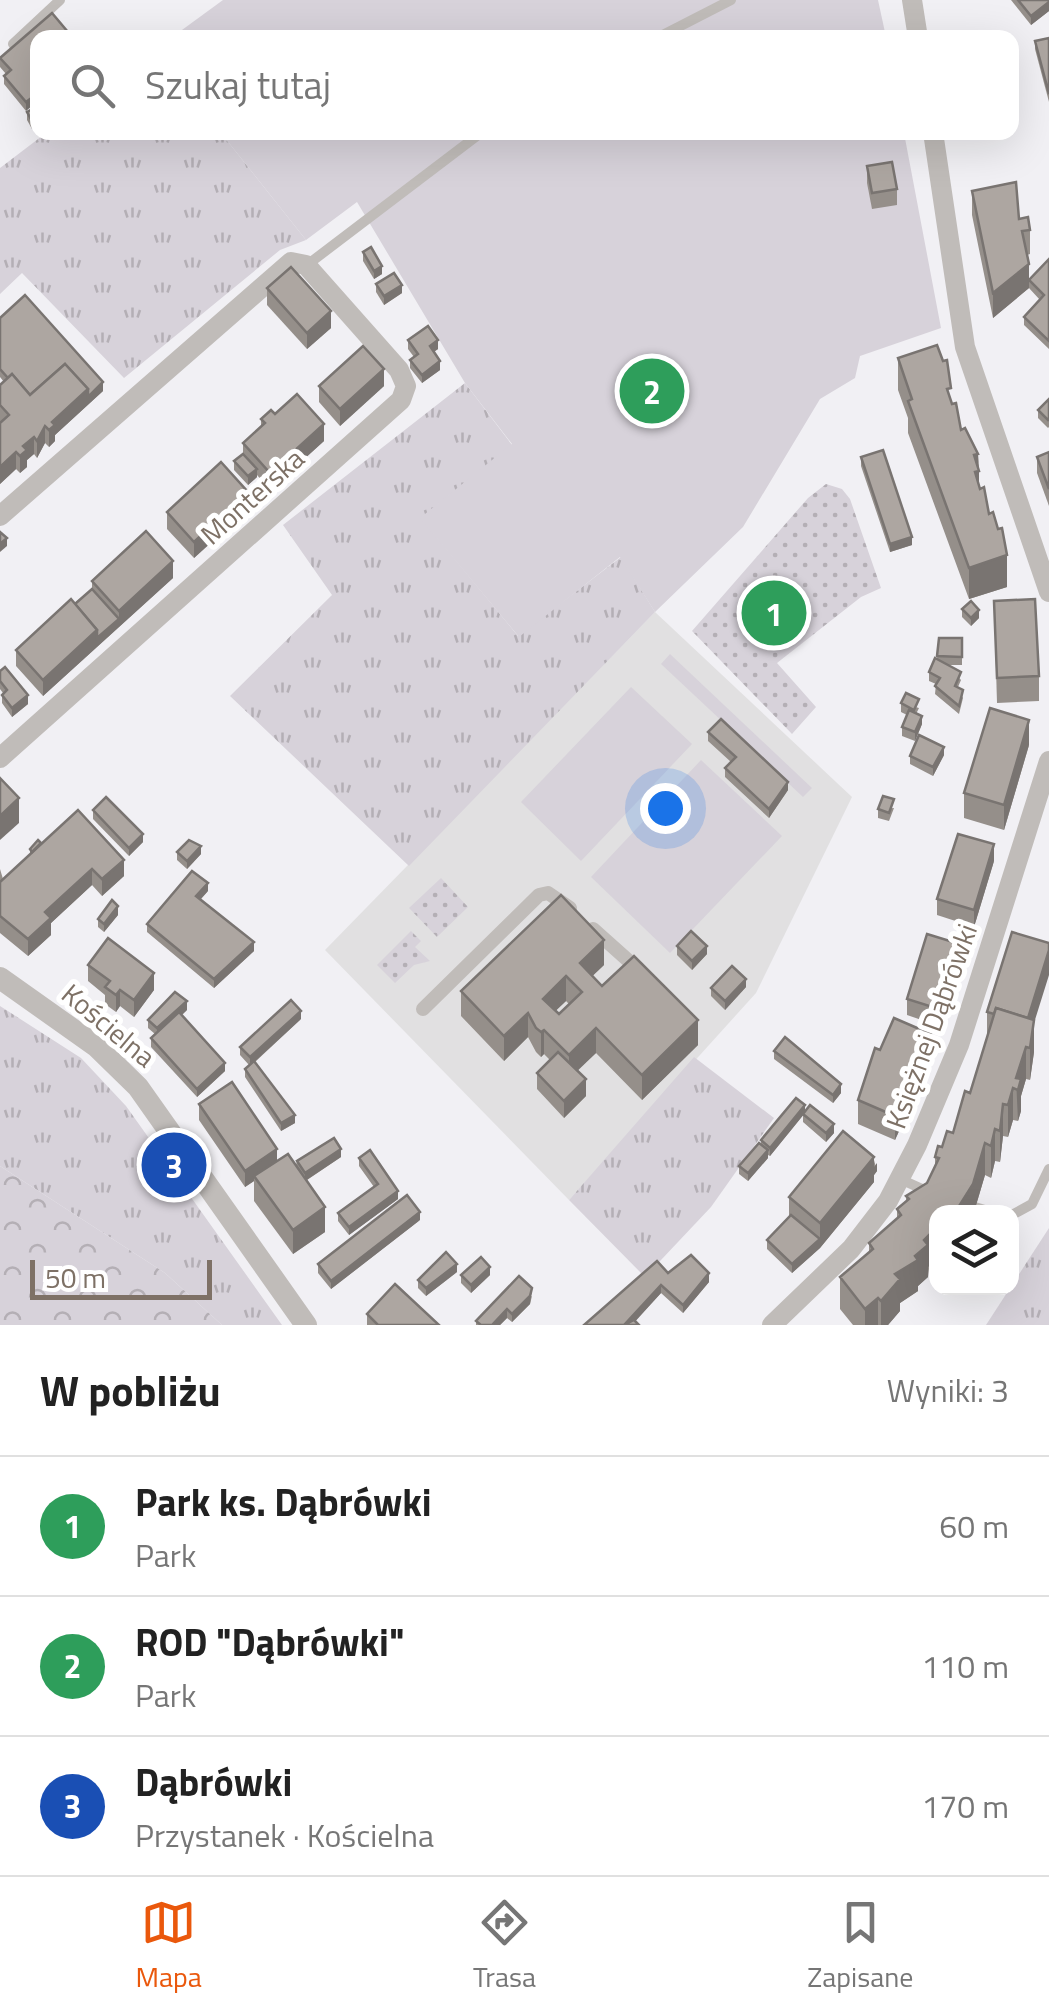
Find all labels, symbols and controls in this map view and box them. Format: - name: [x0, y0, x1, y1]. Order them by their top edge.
- search box: [30, 30, 1019, 140]
- text: Szukaj tutaj: [145, 56, 331, 114]
- icon: search: [65, 58, 120, 113]
- pin: 2: [620, 354, 684, 428]
- street label: Monterska: [190, 437, 314, 555]
- pin: 1: [742, 576, 806, 650]
- your location: [640, 783, 691, 834]
- street label: Księżnej Dąbrówki: [874, 918, 988, 1134]
- street label: Kościelna: [53, 973, 165, 1077]
- pin: 3: [142, 1128, 206, 1202]
- map controls: [929, 1205, 1019, 1295]
- button: layers: [929, 1205, 1019, 1295]
- scale bar: [30, 1255, 212, 1300]
- text: 50 m: [45, 1256, 106, 1299]
- text: W pobliżu: [40, 1358, 221, 1422]
- text: Wyniki: 3: [887, 1366, 1009, 1414]
- text: Park ks. Dąbrówki: [135, 1473, 432, 1531]
- text: 1: [64, 1502, 81, 1550]
- text: 60 m: [939, 1502, 1009, 1550]
- text: Park: [135, 1531, 196, 1579]
- text: ROD "Dąbrówki": [135, 1613, 405, 1671]
- text: 2: [64, 1642, 81, 1690]
- text: 110 m: [921, 1642, 1009, 1690]
- text: Park: [135, 1671, 196, 1719]
- text: Dąbrówki: [135, 1753, 292, 1811]
- text: 3: [64, 1782, 81, 1830]
- text: 170 m: [921, 1782, 1009, 1830]
- text: Przystanek · Kościelna: [135, 1811, 434, 1859]
- tab: Mapa: [136, 1895, 202, 1998]
- tab: Trasa: [473, 1895, 536, 1998]
- tab: Zapisane: [807, 1895, 913, 1998]

